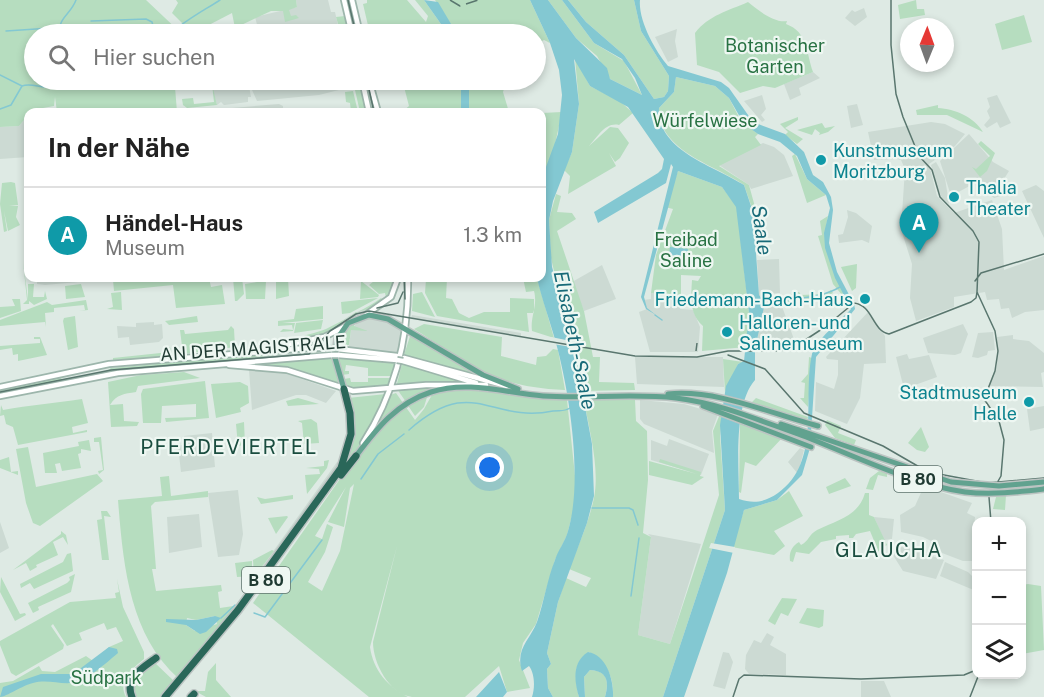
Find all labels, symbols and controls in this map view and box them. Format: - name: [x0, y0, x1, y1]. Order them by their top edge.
- north arrow: [900, 18, 954, 72]
- search box: [24, 24, 546, 90]
- park label: Botanischer Garten: [725, 35, 825, 77]
- icon: search: [45, 41, 78, 74]
- text: Hier suchen: [93, 44, 215, 70]
- park label: Würfelwiese: [652, 110, 758, 131]
- text: In der Nähe: [48, 132, 190, 163]
- place label: Kunstmuseum Moritzburg: [833, 140, 953, 182]
- marker: Kunstmuseum Moritzburg: [814, 153, 828, 167]
- place label: Thalia Theater: [966, 177, 1031, 219]
- marker: Thalia Theater: [947, 190, 961, 204]
- water label: Saale: [747, 203, 777, 257]
- pin: A: [900, 204, 938, 253]
- text: Händel-Haus: [105, 210, 243, 236]
- text: A: [60, 223, 75, 247]
- text: 1.3 km: [463, 223, 522, 247]
- park label: Freibad Saline: [654, 229, 718, 271]
- text: Museum: [105, 236, 185, 260]
- water label: Elisabeth-Saale: [549, 268, 601, 412]
- place label: Friedemann-Bach-Haus: [655, 289, 853, 310]
- marker: Friedemann-Bach-Haus: [858, 292, 872, 306]
- place label: Halloren- und Salinemuseum: [739, 312, 863, 354]
- marker: Halloren- und Salinemuseum: [720, 325, 734, 339]
- street label: AN DER MAGISTRALE: [159, 331, 347, 365]
- place label: Stadtmuseum Halle: [899, 382, 1017, 424]
- marker: Stadtmuseum Halle: [1022, 395, 1036, 409]
- district label: PFERDEVIERTEL: [140, 435, 318, 459]
- your location: [475, 453, 504, 482]
- road number: B 80: [894, 466, 942, 492]
- map controls: [972, 517, 1026, 679]
- button: +: [972, 517, 1026, 571]
- district label: GLAUCHA: [835, 538, 943, 562]
- road number: B 80: [242, 567, 290, 593]
- button: −: [972, 571, 1026, 625]
- button: layers: [972, 625, 1026, 679]
- park label: Südpark: [70, 667, 142, 688]

